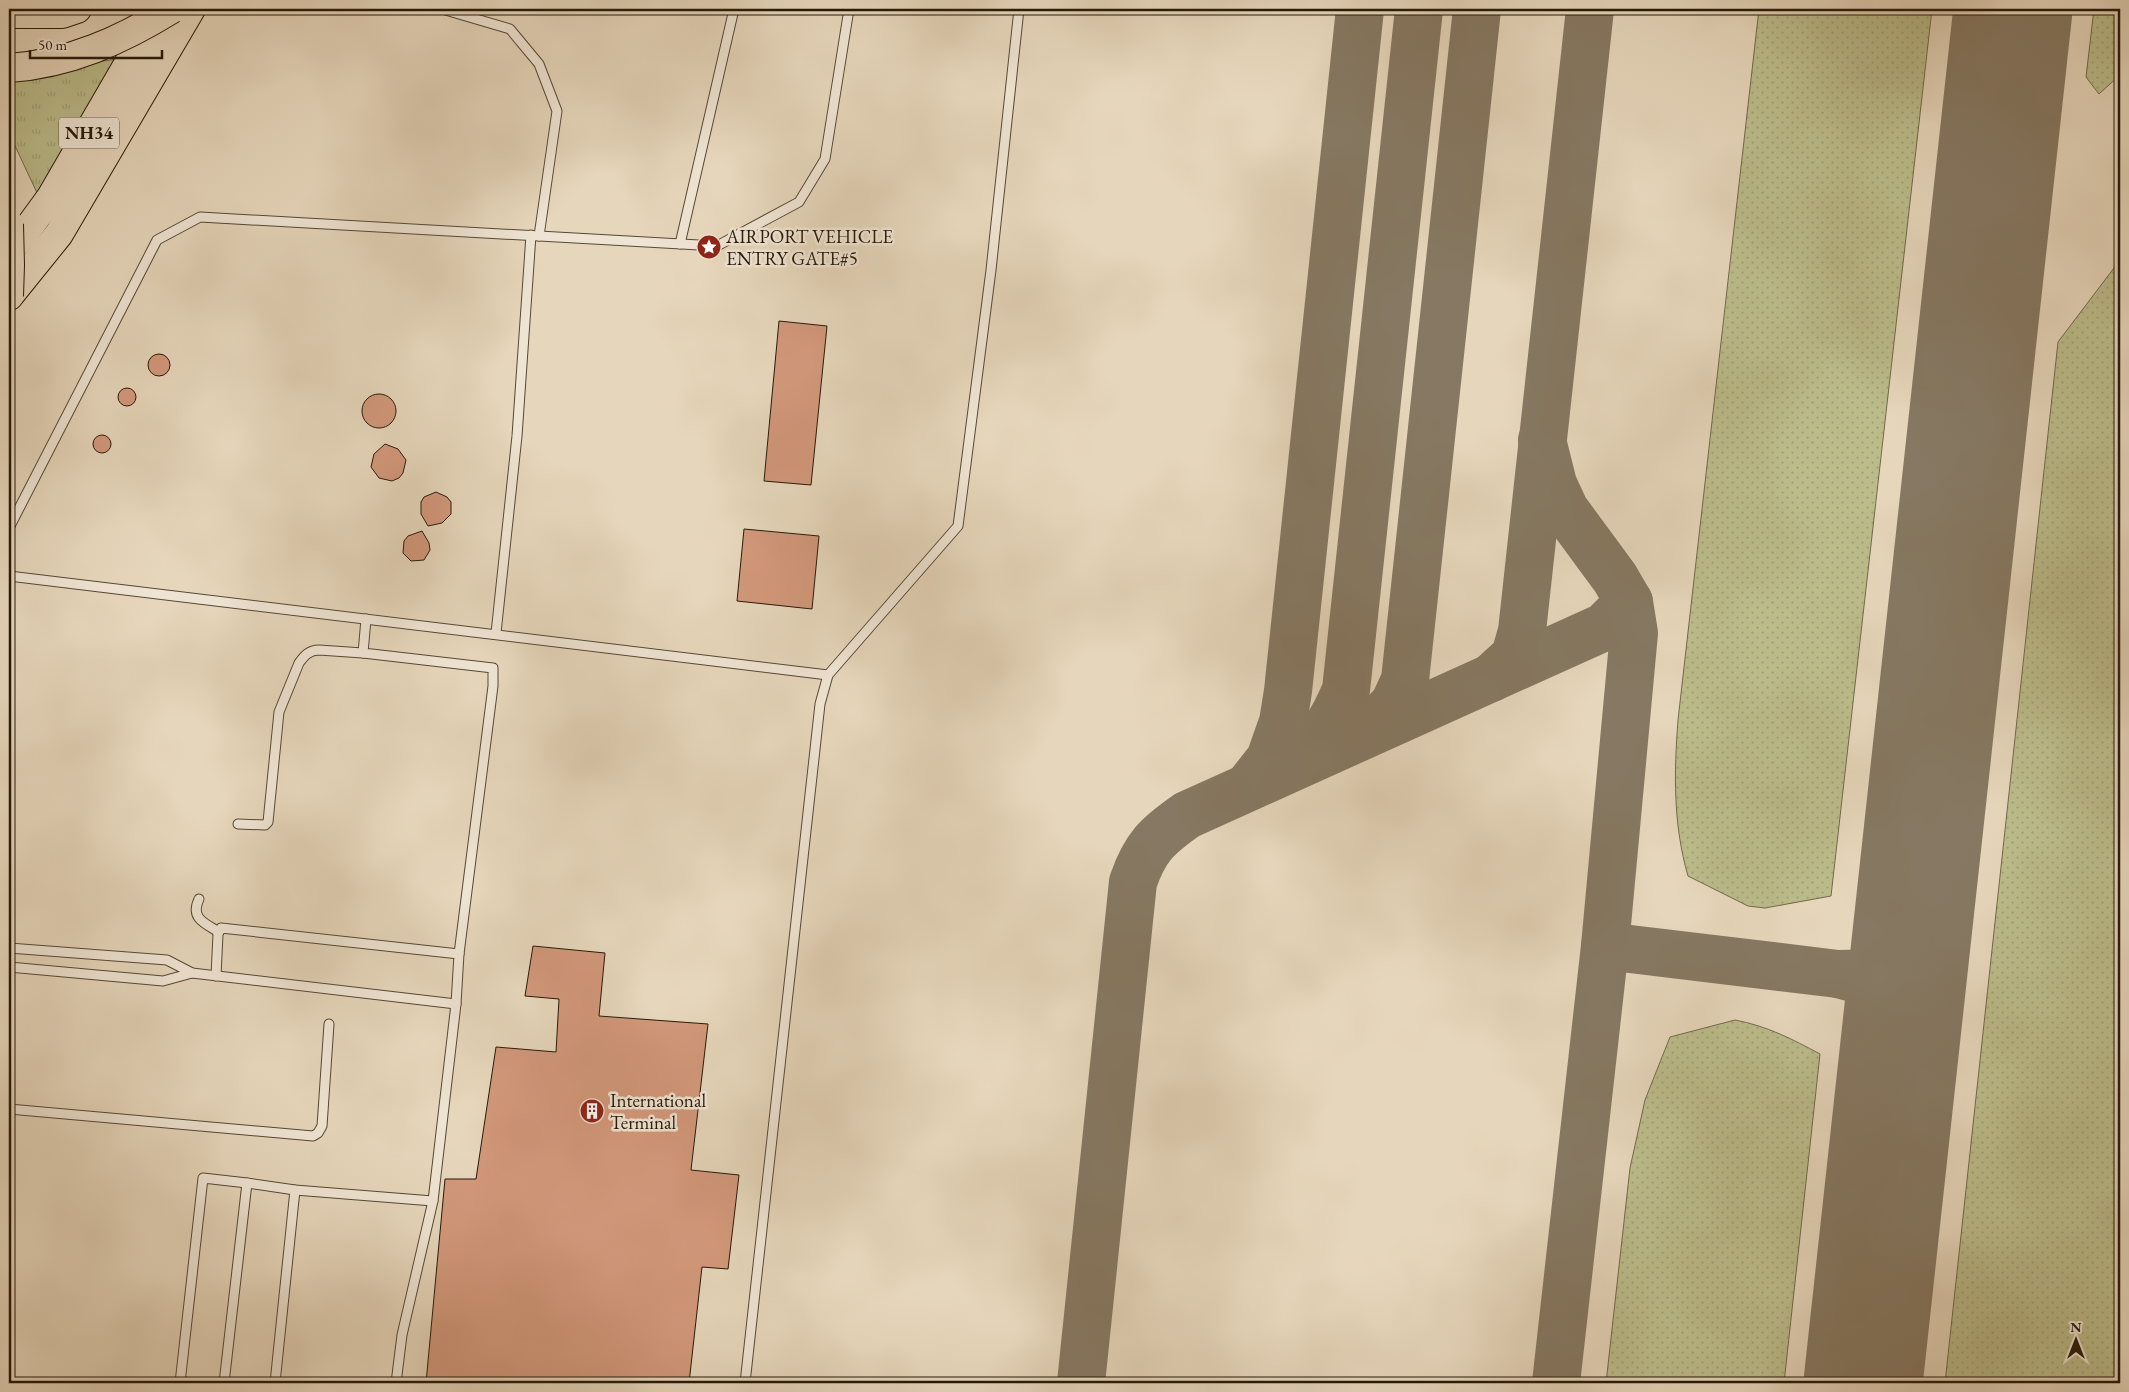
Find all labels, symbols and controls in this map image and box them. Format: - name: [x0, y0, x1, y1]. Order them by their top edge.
- scale bar: [30, 28, 162, 60]
- text: 50 m: [38, 35, 67, 54]
- road number: NH34: [59, 118, 119, 148]
- place label: AIRPORT VEHICLE ENTRY GATE#5: [725, 224, 893, 271]
- place icon: AIRPORT VEHICLE ENTRY GATE#5: [696, 234, 722, 260]
- place label: International Terminal: [610, 1088, 706, 1135]
- building icon: International Terminal: [579, 1098, 605, 1124]
- north arrow: [2052, 1314, 2102, 1364]
- text: N: [2070, 1318, 2082, 1336]

